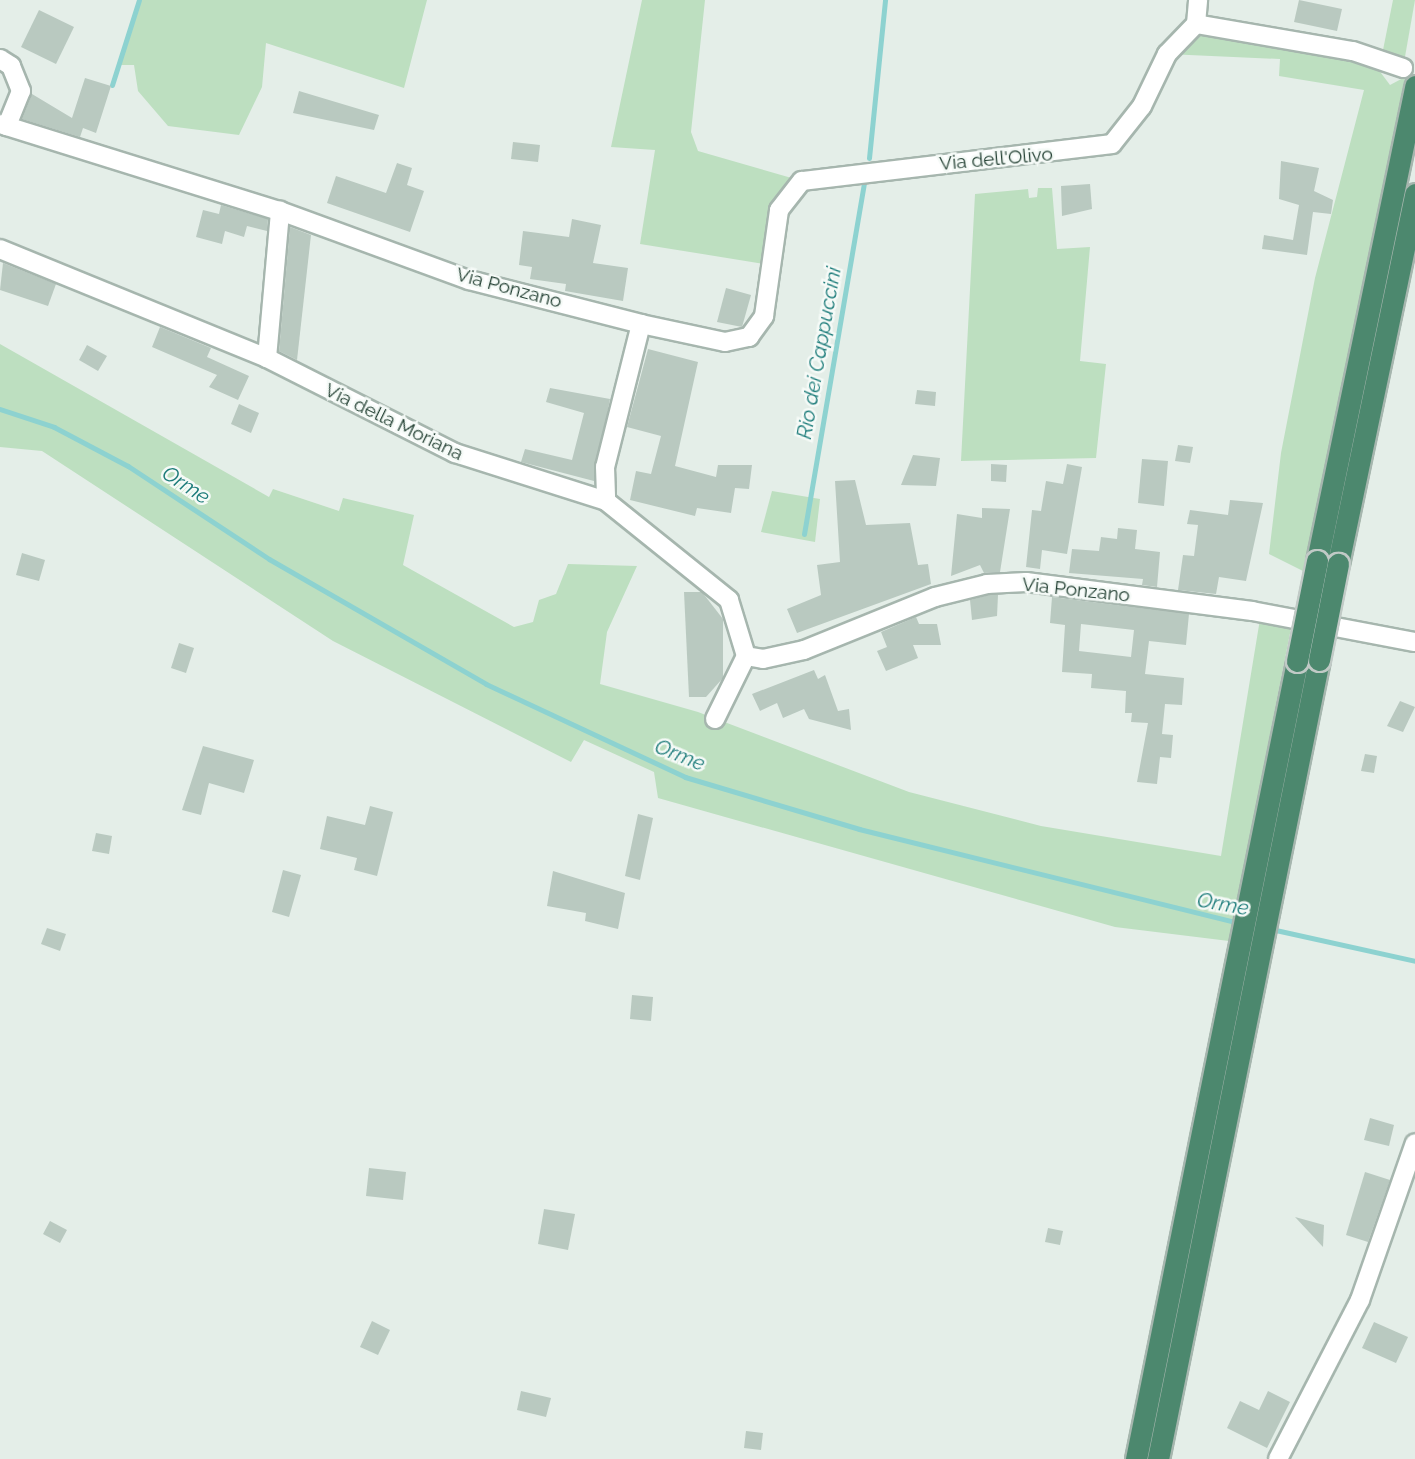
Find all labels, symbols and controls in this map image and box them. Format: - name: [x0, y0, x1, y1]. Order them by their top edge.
- street label: Via dell'Olivo: [938, 143, 1054, 175]
- street label: Via Ponzano: [454, 263, 564, 313]
- water label: Rio dei Cappuccini: [791, 265, 847, 441]
- street label: Via della Moriana: [321, 379, 467, 465]
- water label: Orme: [157, 460, 215, 510]
- street label: Via Ponzano: [1021, 573, 1131, 607]
- water label: Orme: [651, 734, 709, 776]
- water label: Orme: [1195, 887, 1251, 921]

